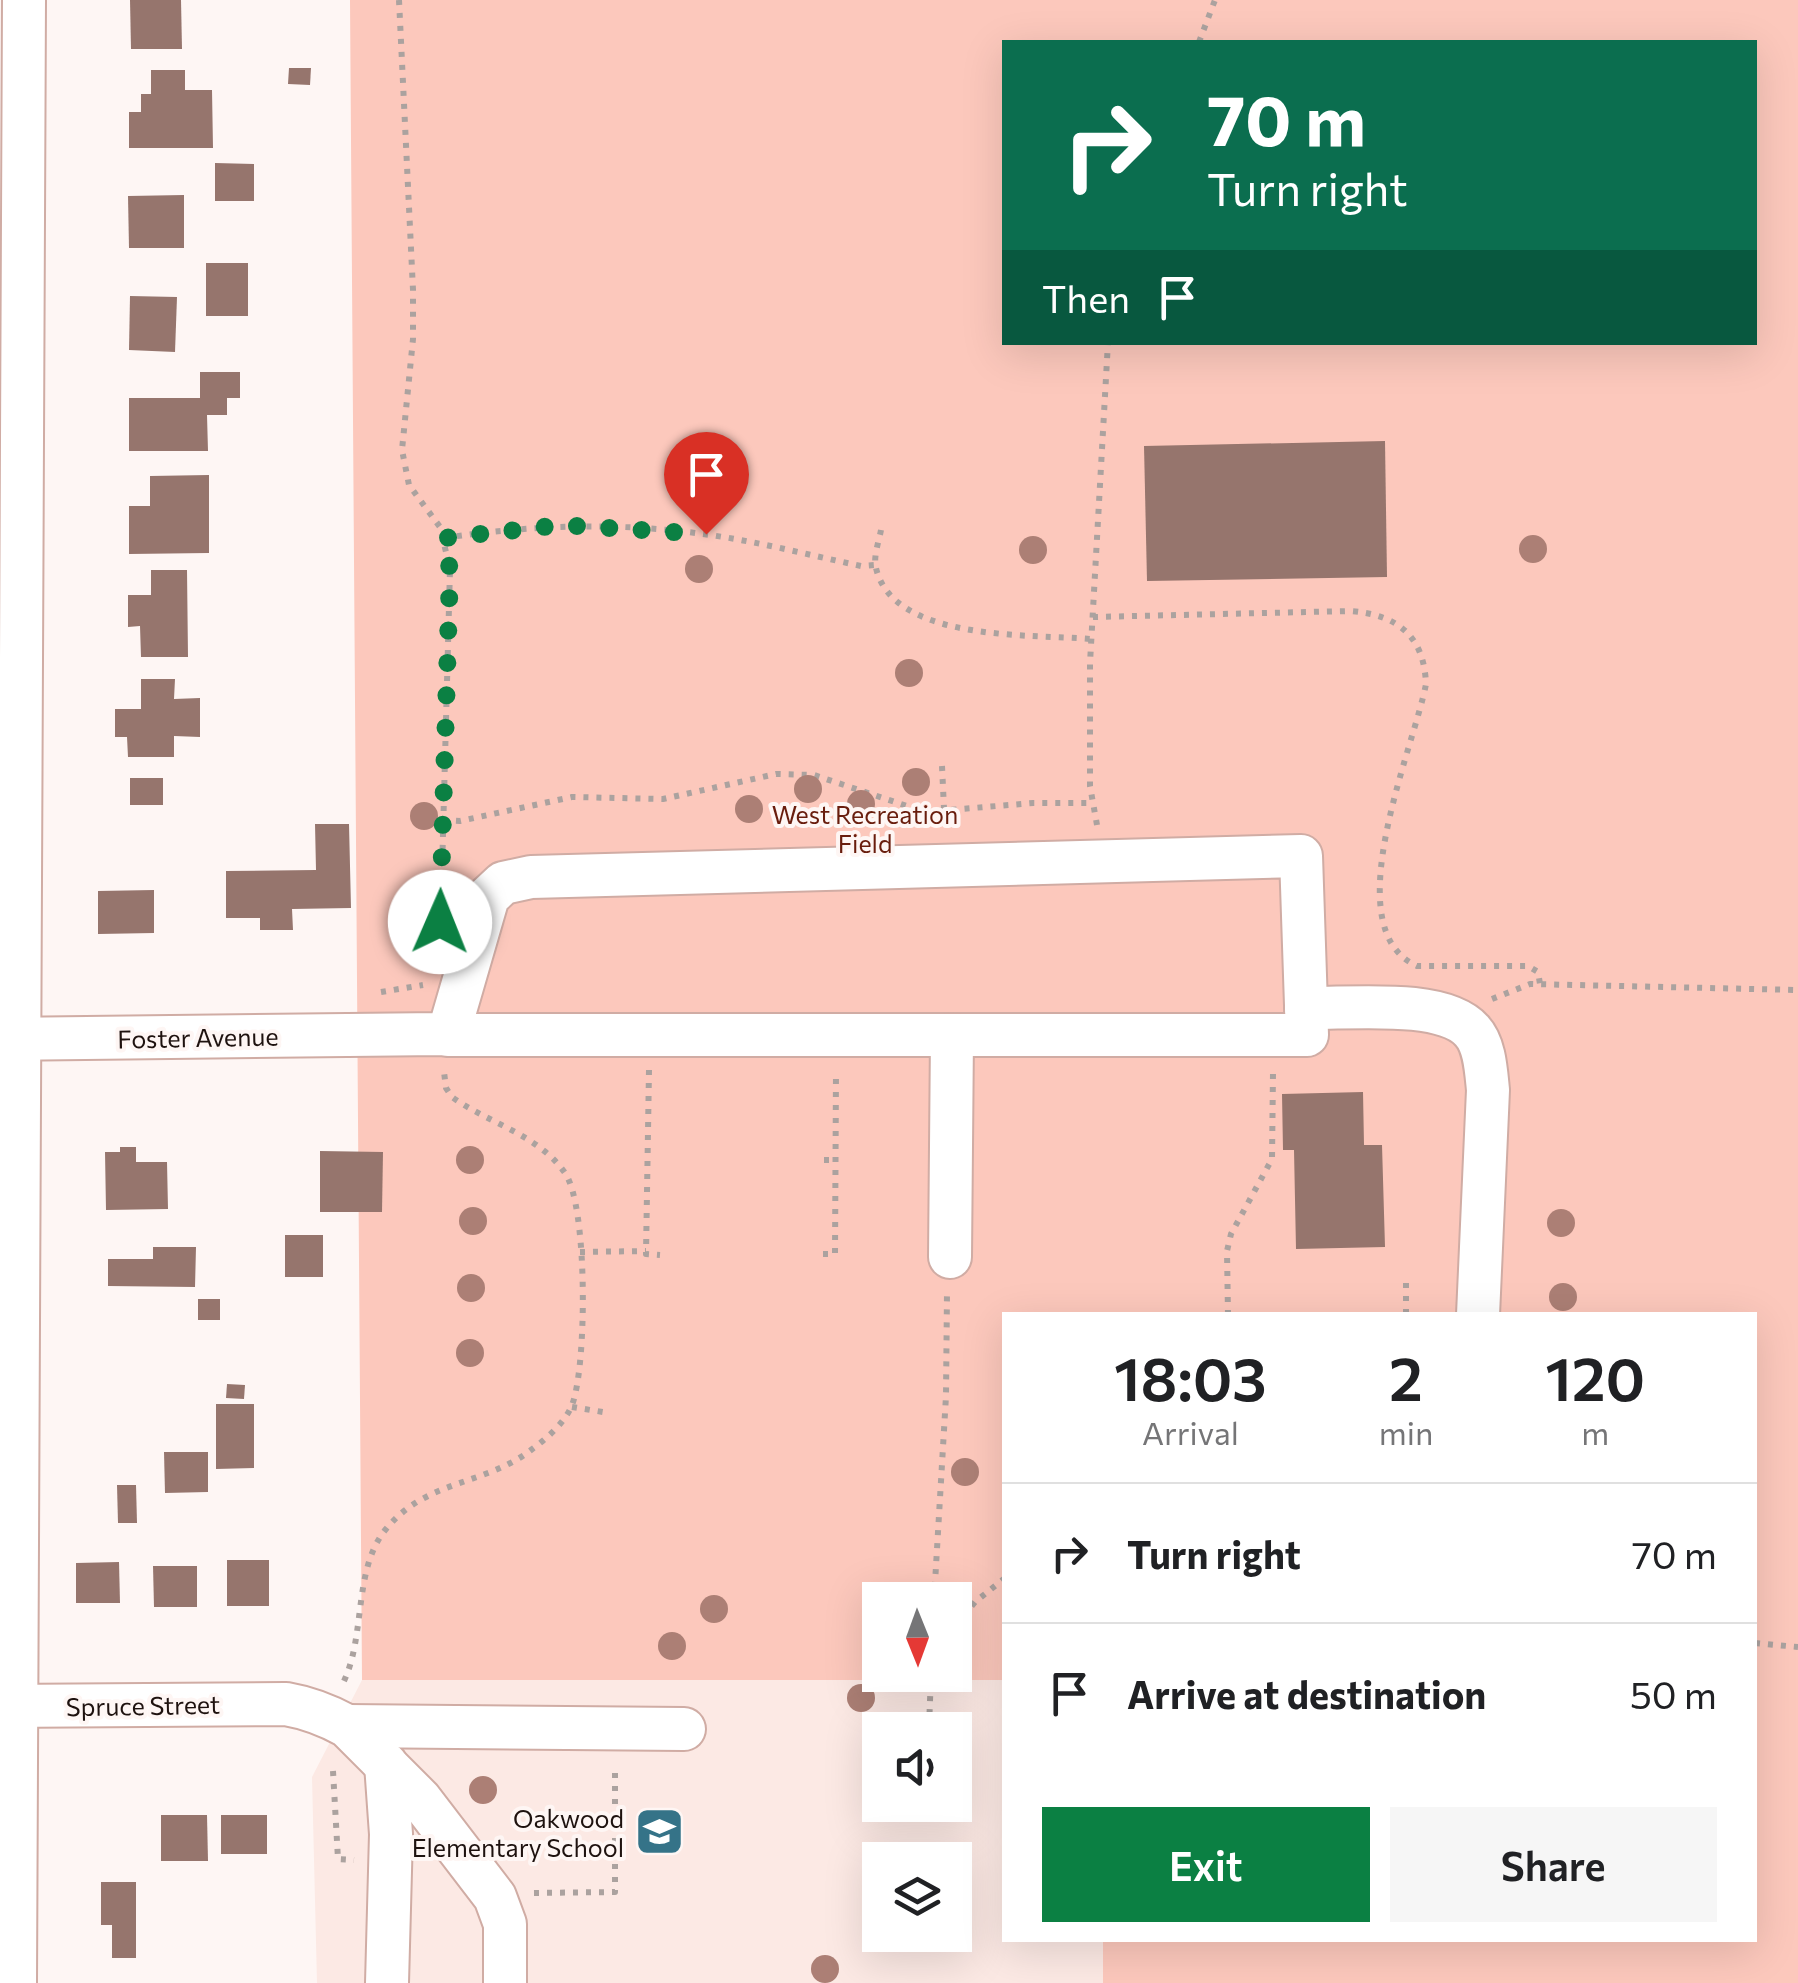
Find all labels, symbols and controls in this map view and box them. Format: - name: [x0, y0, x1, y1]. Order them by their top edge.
- text: 70 m: [1207, 75, 1366, 160]
- icon: right: [1042, 80, 1172, 210]
- text: Turn right: [1207, 160, 1408, 215]
- icon: arrive: [1150, 270, 1205, 325]
- text: Then: [1042, 274, 1130, 321]
- pin: [664, 432, 749, 535]
- icon: arrive: [679, 447, 734, 502]
- park label: West Recreation Field: [772, 799, 958, 858]
- position arrow: [388, 870, 492, 974]
- street label: Foster Avenue: [117, 1021, 279, 1053]
- text: 18:03: [1114, 1340, 1267, 1413]
- text: 2: [1389, 1340, 1423, 1413]
- text: 120: [1545, 1340, 1645, 1413]
- text: Arrival: [1142, 1412, 1239, 1452]
- text: min: [1379, 1412, 1433, 1452]
- text: m: [1581, 1412, 1609, 1452]
- icon: right: [1042, 1526, 1097, 1581]
- text: Turn right: [1127, 1530, 1301, 1577]
- text: 70 m: [1632, 1530, 1717, 1577]
- north arrow: [862, 1582, 972, 1692]
- map controls: [862, 1582, 972, 1952]
- icon: arrive: [1042, 1666, 1097, 1721]
- text: Arrive at destination: [1127, 1670, 1486, 1717]
- text: 50 m: [1630, 1670, 1717, 1717]
- street label: Spruce Street: [66, 1689, 220, 1721]
- button: sound: [862, 1712, 972, 1822]
- place label: Oakwood Elementary School: [412, 1803, 624, 1862]
- school or university icon: Oakwood Elementary School: [633, 1806, 685, 1858]
- button: Exit: [1042, 1807, 1370, 1922]
- button: Share: [1390, 1807, 1717, 1922]
- button: layers: [862, 1842, 972, 1952]

